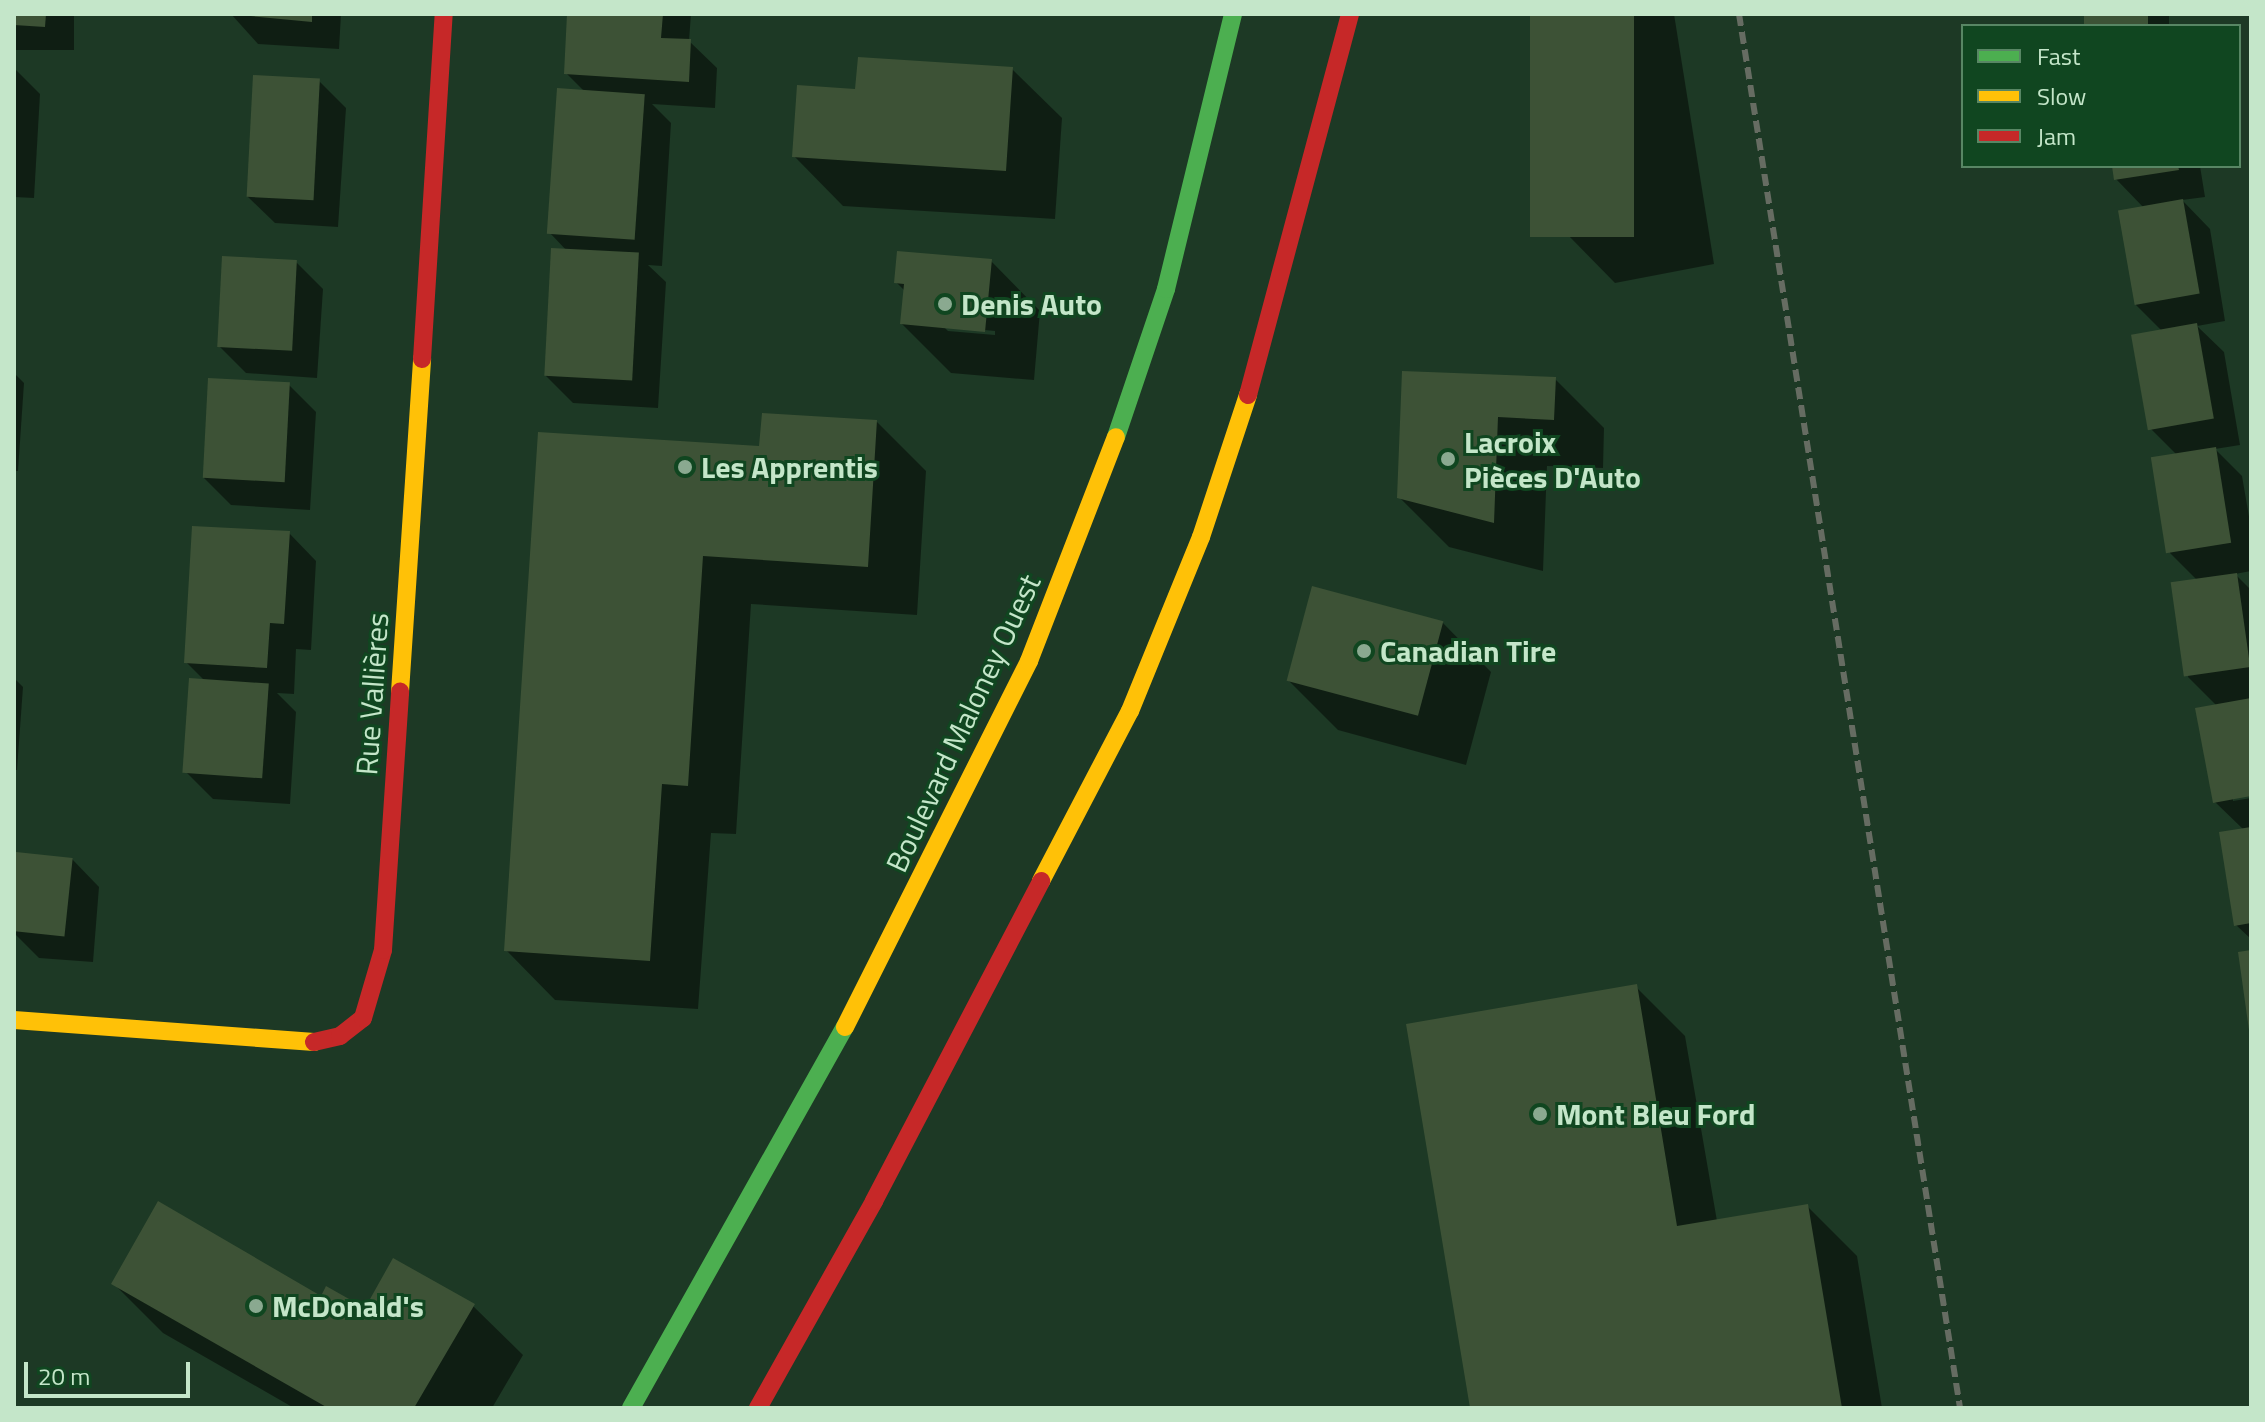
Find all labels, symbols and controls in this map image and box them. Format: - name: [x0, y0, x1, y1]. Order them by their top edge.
- legend: [1961, 24, 2241, 168]
- text: Fast: [2037, 38, 2080, 74]
- text: Slow: [2037, 78, 2086, 114]
- text: Jam: [2037, 118, 2076, 154]
- place label: Denis Auto: [961, 286, 1102, 322]
- marker: Denis Auto: [936, 295, 954, 313]
- place label: Lacroix Pièces D'Auto: [1464, 424, 1641, 494]
- place label: Les Apprentis: [701, 449, 878, 485]
- marker: Lacroix Pièces D'Auto: [1439, 450, 1457, 468]
- marker: Les Apprentis: [676, 458, 694, 476]
- street label: Boulevard Maloney Ouest: [878, 568, 1048, 878]
- street label: Rue Vallières: [348, 612, 396, 776]
- place label: Canadian Tire: [1380, 633, 1556, 669]
- marker: Canadian Tire: [1355, 642, 1373, 660]
- place label: Mont Bleu Ford: [1556, 1096, 1755, 1132]
- marker: Mont Bleu Ford: [1531, 1105, 1549, 1123]
- place label: McDonald's: [272, 1288, 424, 1324]
- marker: McDonald's: [247, 1297, 265, 1315]
- scale bar: [28, 1346, 194, 1396]
- text: 20 m: [38, 1358, 90, 1394]

